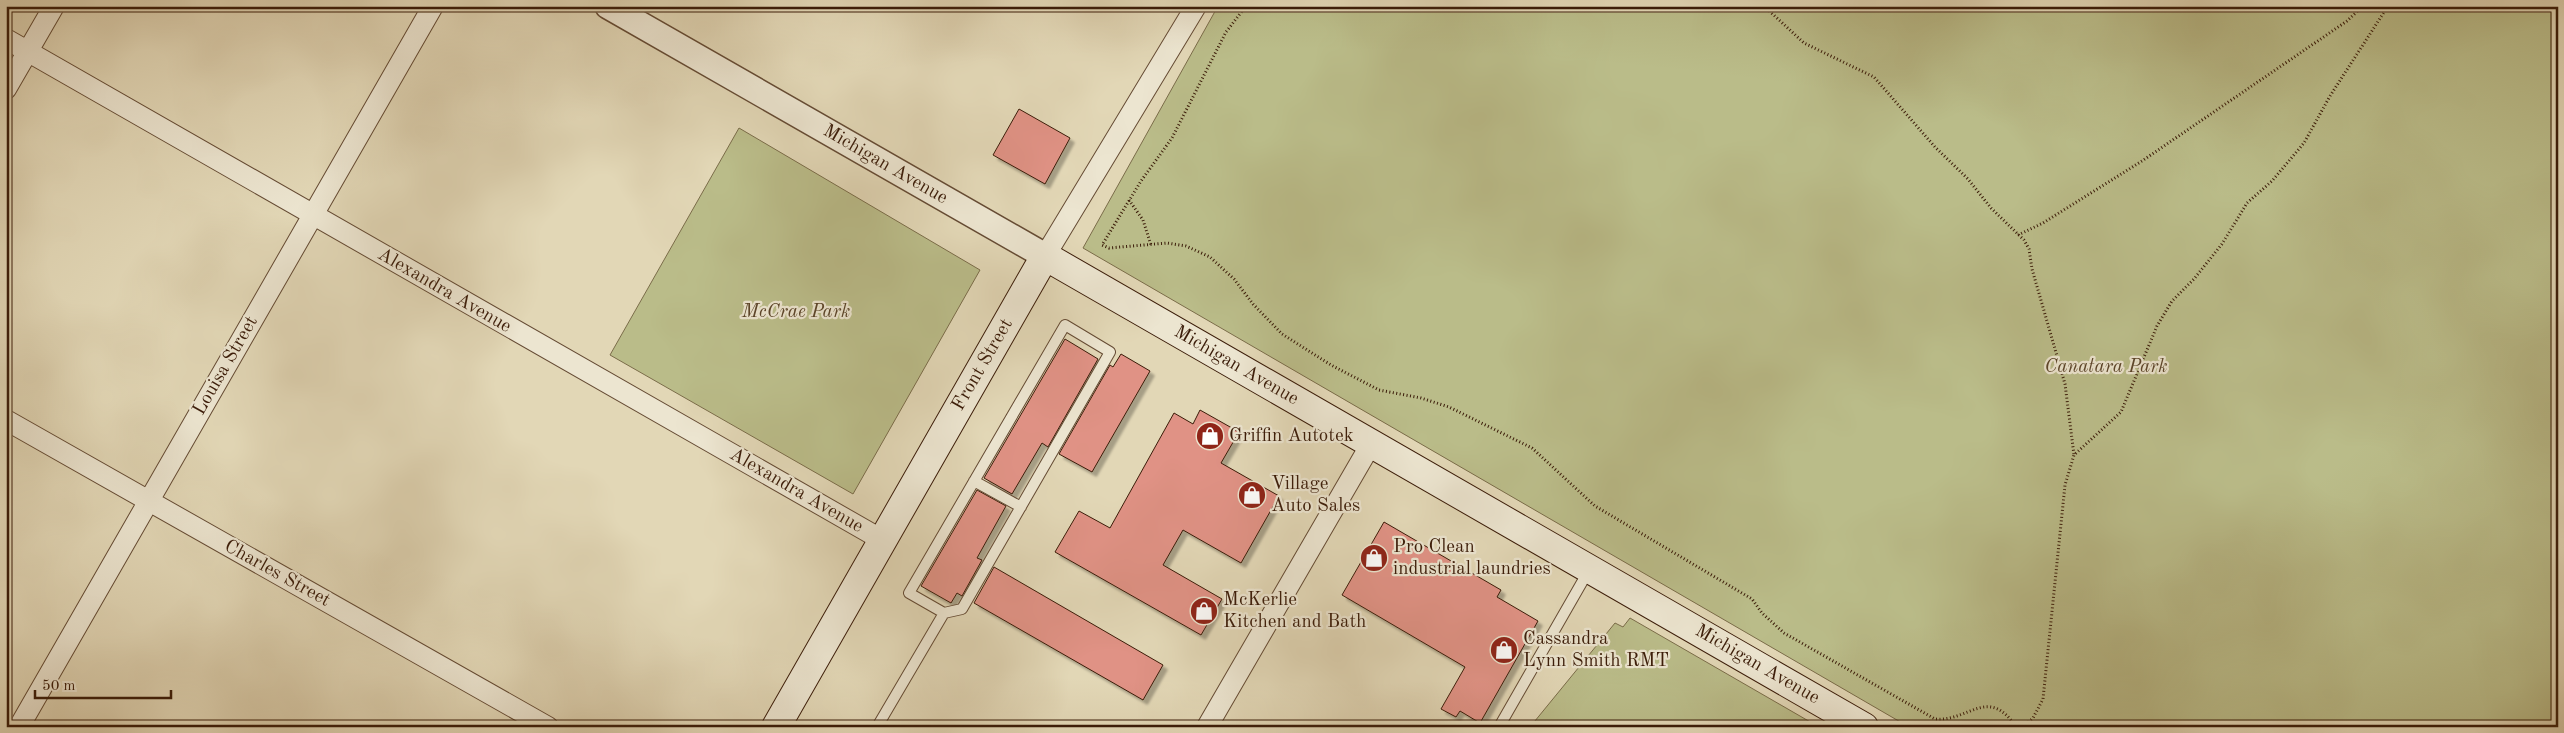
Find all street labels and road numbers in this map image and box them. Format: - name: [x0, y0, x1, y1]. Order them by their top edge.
- street label: Michigan Avenue: [819, 122, 951, 208]
- street label: Alexandra Avenue: [374, 245, 514, 337]
- street label: Louisa Street: [190, 313, 262, 419]
- street label: Front Street: [949, 316, 1017, 414]
- street label: Michigan Avenue: [1170, 323, 1302, 409]
- street label: Alexandra Avenue: [726, 445, 866, 537]
- street label: Charles Street: [221, 537, 333, 611]
- street label: Michigan Avenue: [1691, 622, 1823, 708]

